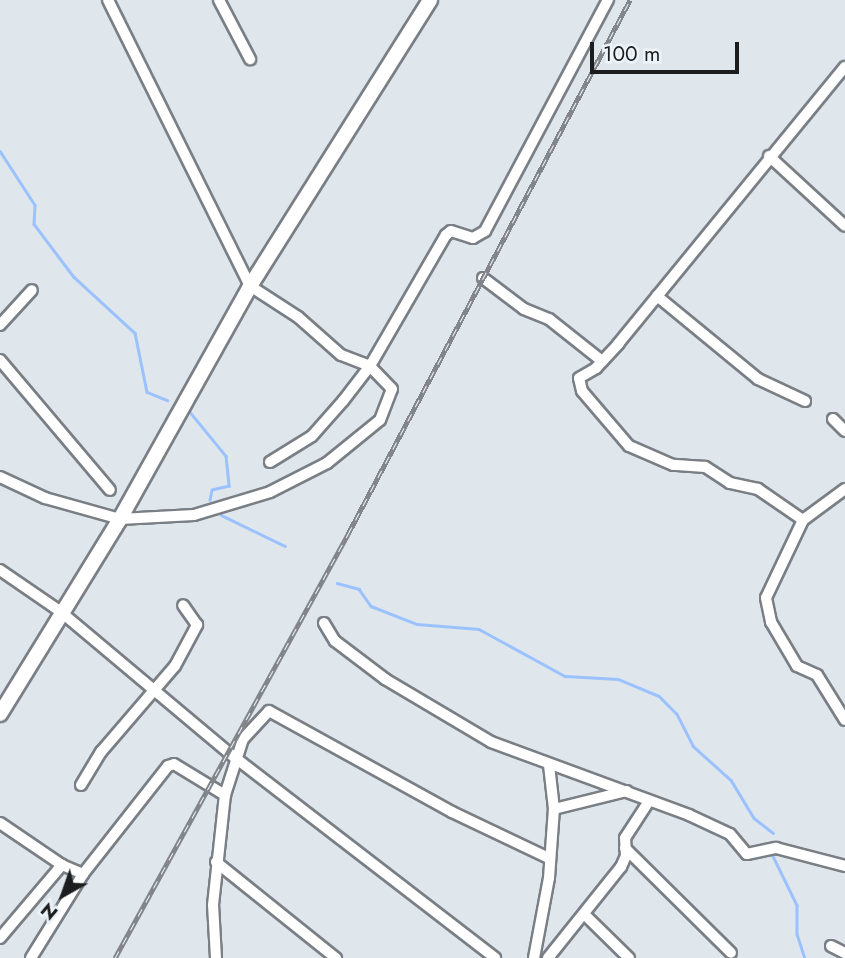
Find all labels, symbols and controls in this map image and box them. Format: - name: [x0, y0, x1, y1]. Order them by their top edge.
- scale bar: [593, 28, 742, 72]
- text: 100 m: [603, 39, 660, 69]
- north arrow: [28, 860, 98, 930]
- text: N: [35, 896, 64, 927]

